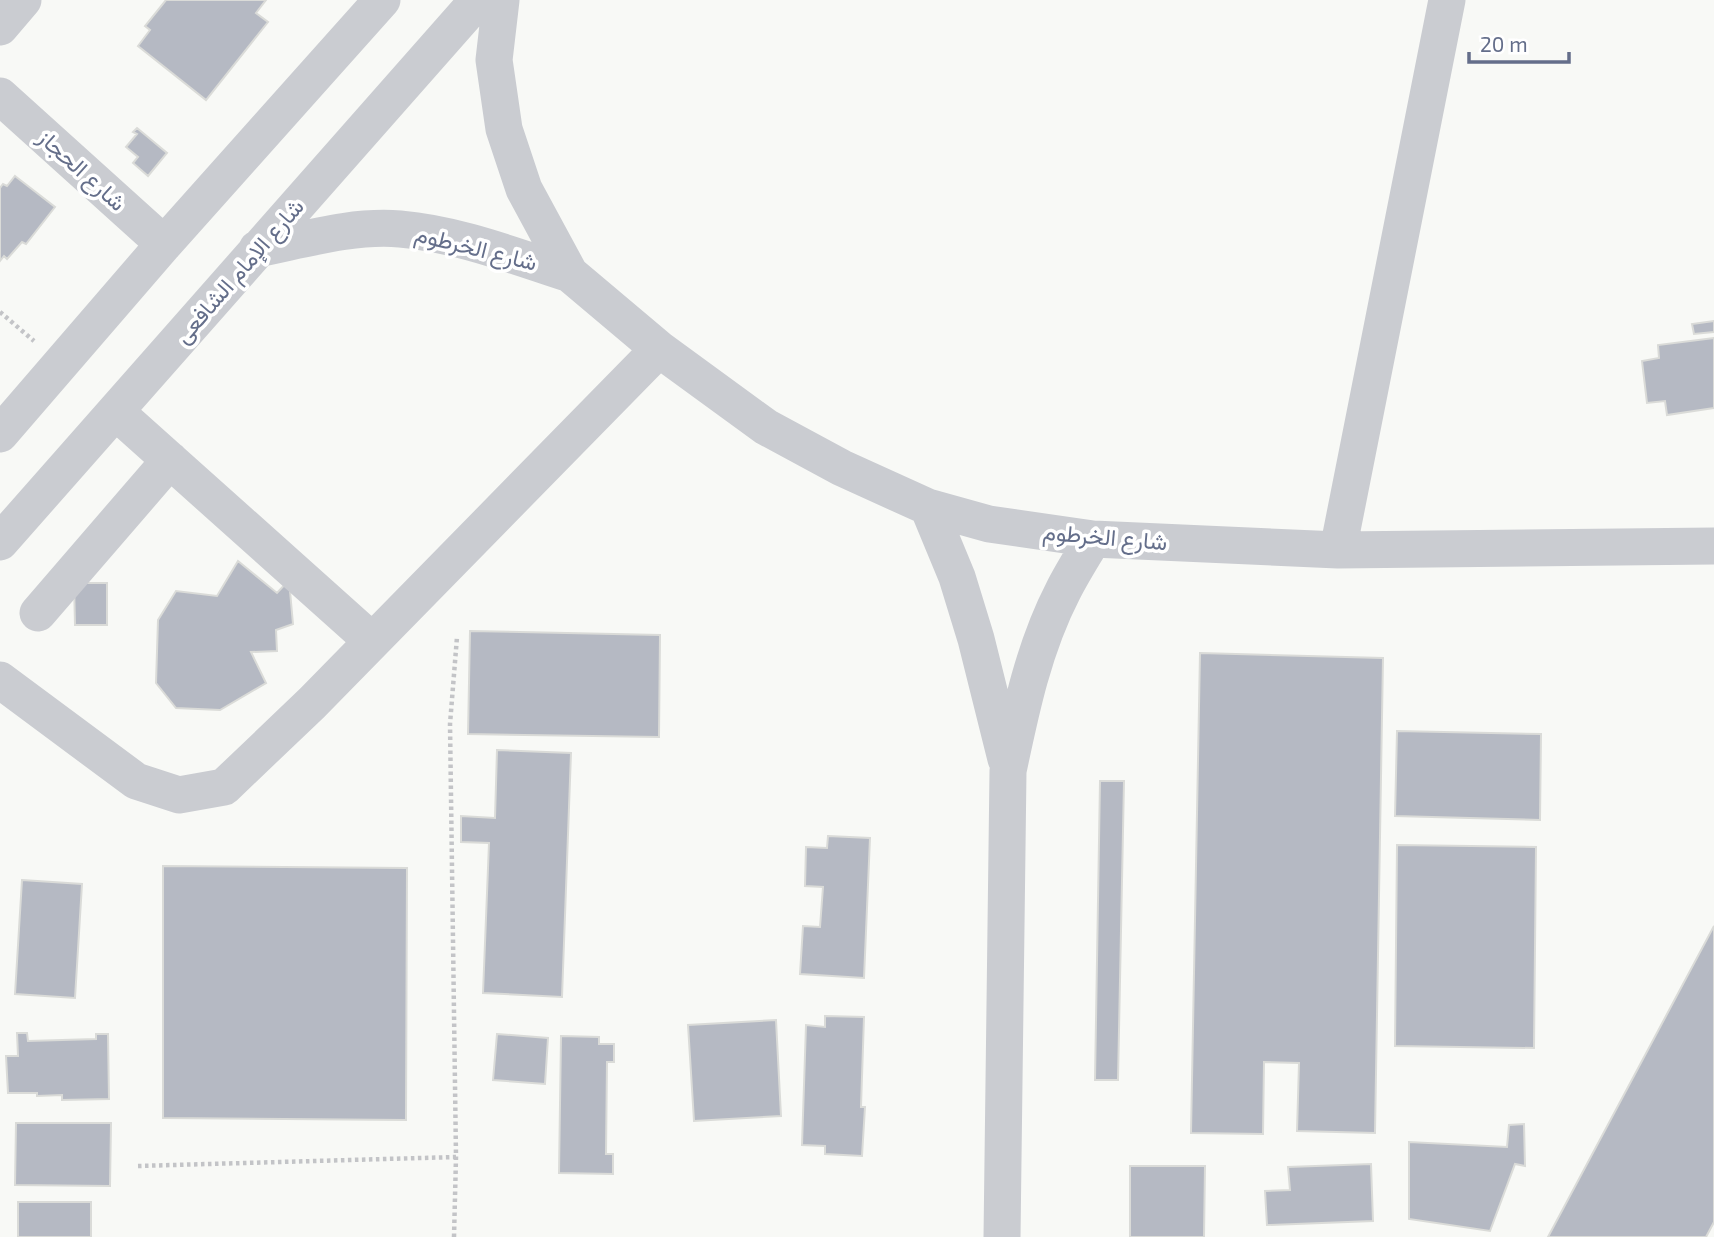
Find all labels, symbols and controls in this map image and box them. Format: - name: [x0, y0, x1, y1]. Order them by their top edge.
- scale bar: [1469, 21, 1569, 65]
- text: 20 m: [1480, 31, 1528, 56]
- street label: شارع الحجاز: [30, 122, 132, 218]
- street label: شارع الإمام الشافعى: [168, 192, 311, 351]
- street label: شارع الخرطوم: [411, 218, 540, 279]
- street label: شارع الخرطوم: [1041, 517, 1169, 558]

